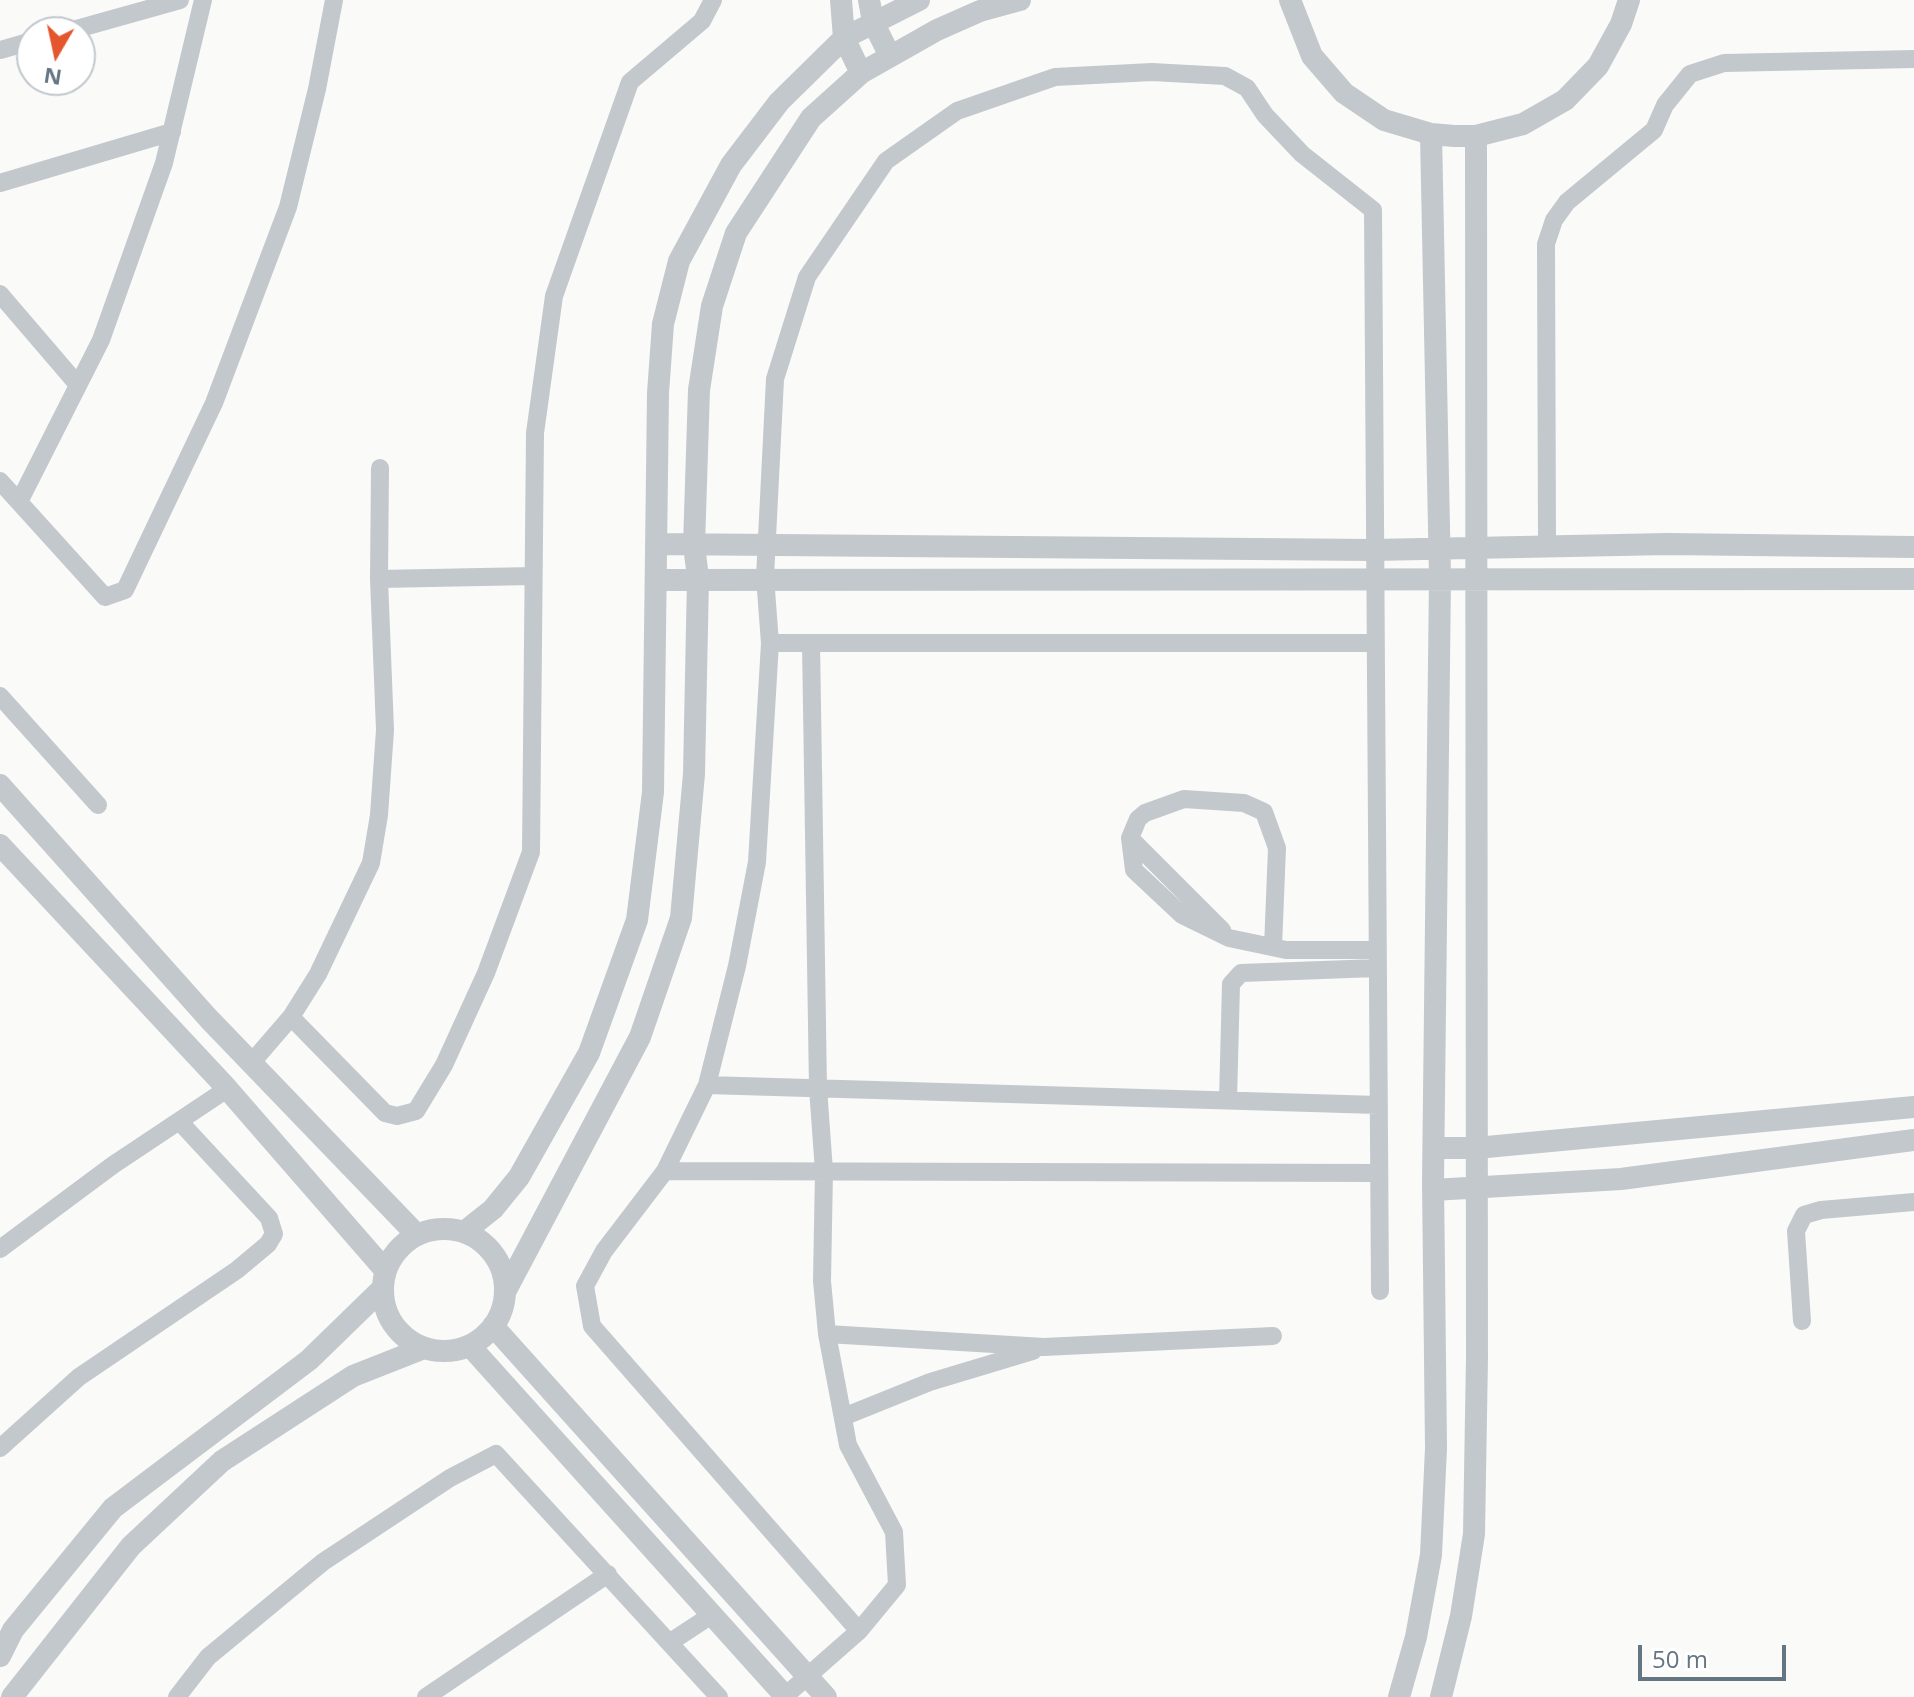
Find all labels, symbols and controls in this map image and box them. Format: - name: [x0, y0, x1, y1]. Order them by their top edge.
- north arrow: [16, 16, 96, 96]
- text: N: [41, 62, 64, 94]
- scale bar: [1642, 1629, 1790, 1679]
- text: 50 m: [1652, 1642, 1708, 1675]

